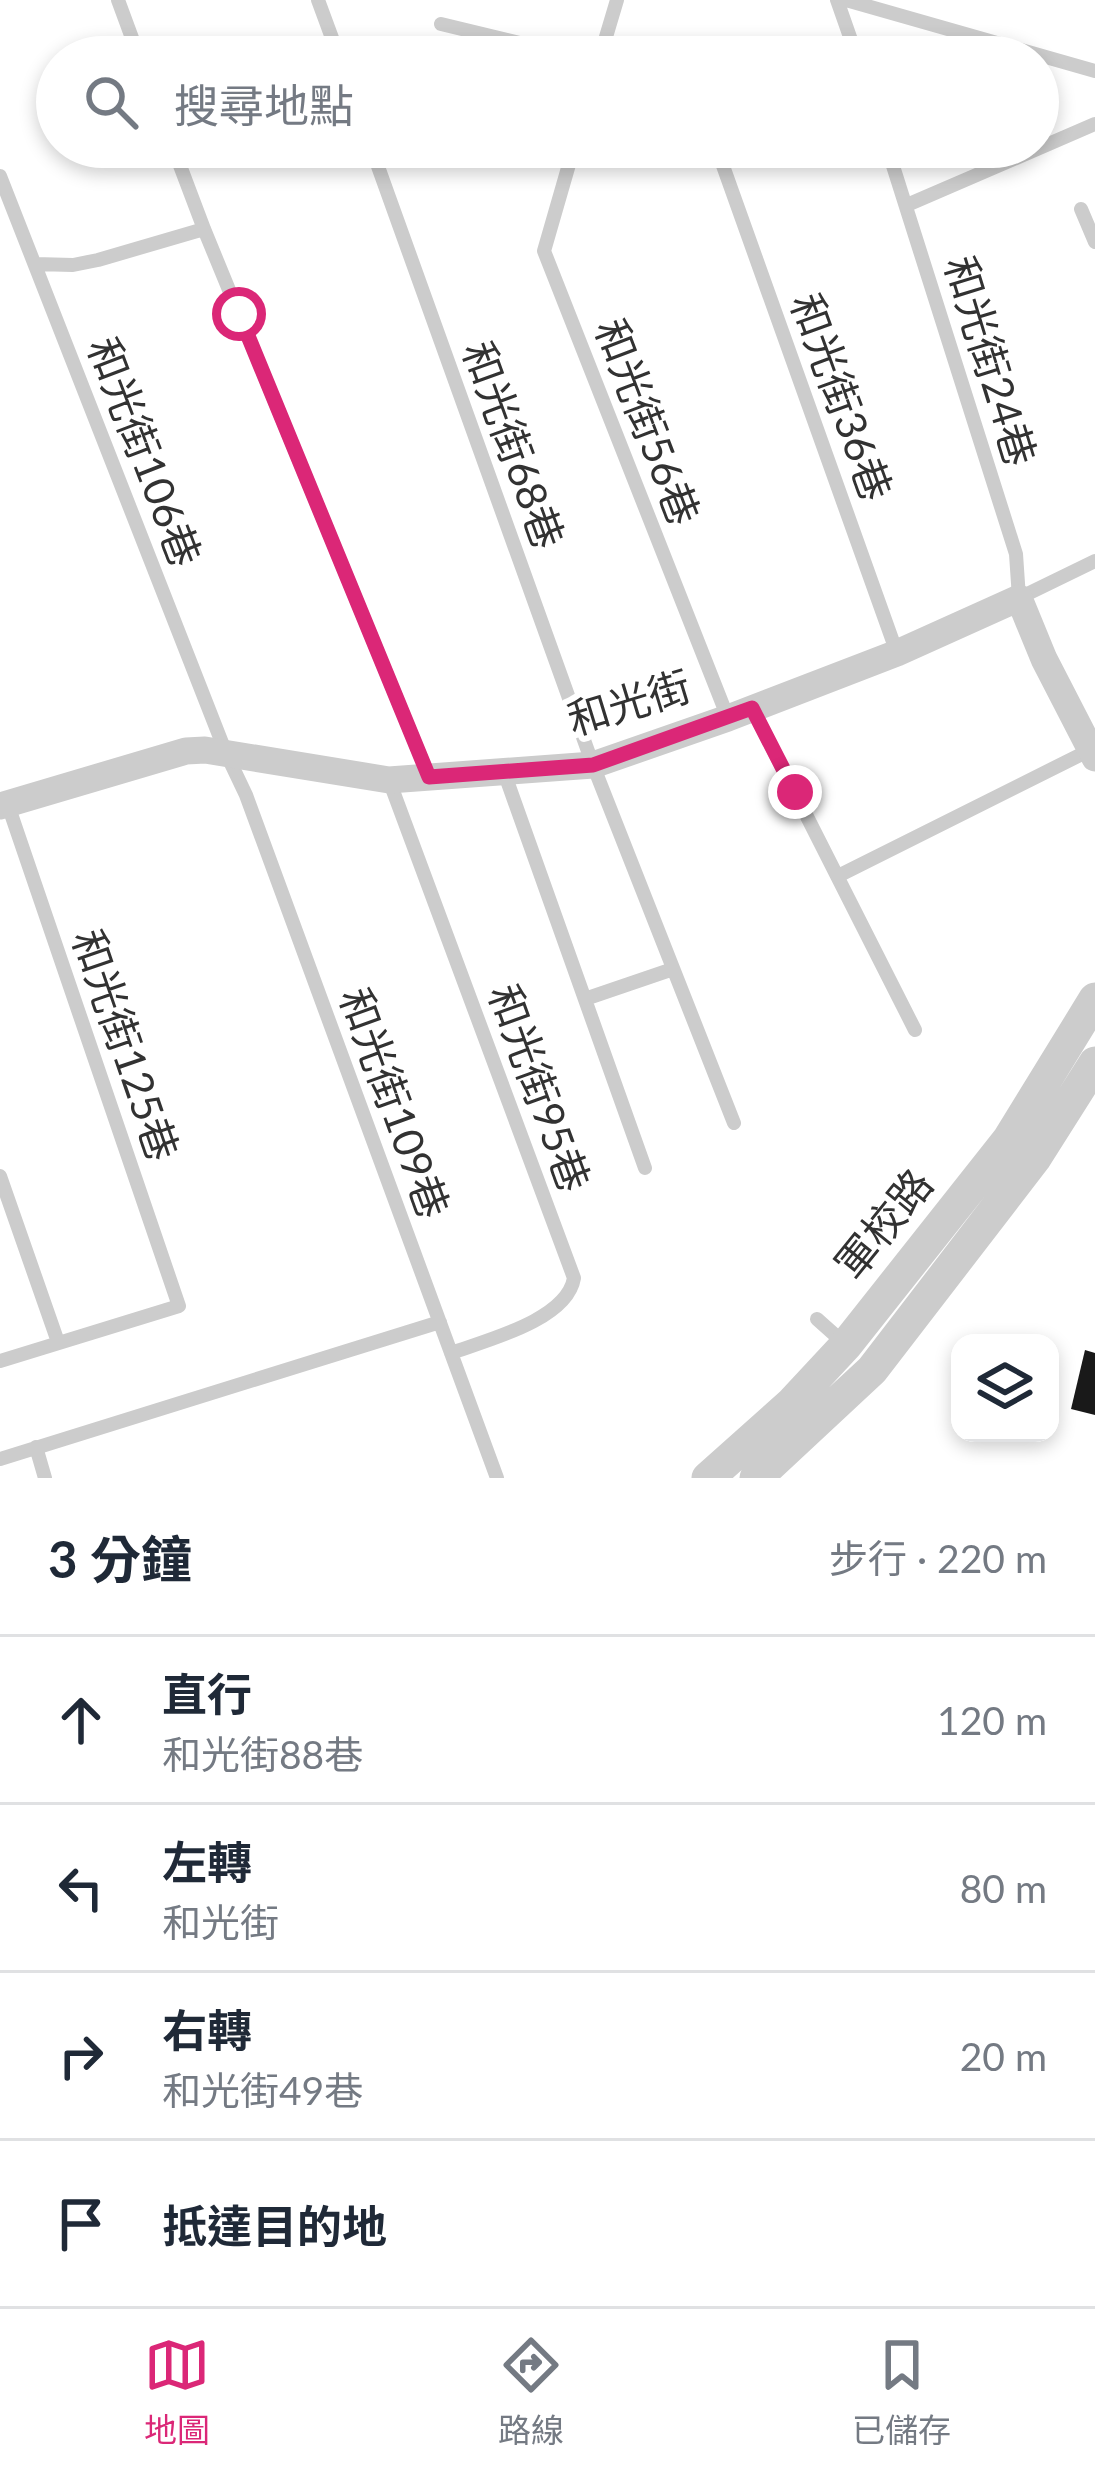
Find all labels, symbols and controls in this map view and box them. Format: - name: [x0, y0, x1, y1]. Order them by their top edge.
- search box: [36, 36, 1059, 168]
- icon: search: [78, 69, 144, 135]
- text: 搜尋地點: [174, 78, 354, 132]
- street label: 和光街24巷: [935, 250, 1047, 472]
- street label: 和光街36巷: [781, 286, 902, 507]
- route start: [212, 287, 266, 341]
- street label: 和光街56巷: [586, 312, 710, 532]
- street label: 和光街106巷: [78, 330, 211, 573]
- street label: 和光街68巷: [453, 334, 574, 555]
- street label: 和光街: [561, 660, 696, 744]
- route end: [768, 765, 822, 819]
- street label: 和光街125巷: [63, 923, 189, 1167]
- street label: 和光街95巷: [479, 977, 600, 1198]
- street label: 和光街109巷: [330, 981, 460, 1224]
- street label: 軍校路: [824, 1159, 942, 1288]
- map controls: [951, 1334, 1059, 1442]
- button: layers: [951, 1334, 1059, 1442]
- text: 3 分鐘: [48, 1528, 192, 1589]
- text: 步行 · 220 m: [829, 1535, 1047, 1581]
- text: 直行: [162, 1667, 252, 1721]
- icon: ahead: [48, 1687, 114, 1753]
- text: 120 m: [937, 1697, 1047, 1743]
- text: 和光街88巷: [162, 1731, 363, 1777]
- text: 左轉: [162, 1835, 252, 1889]
- icon: left: [48, 1855, 114, 1921]
- text: 80 m: [960, 1865, 1047, 1911]
- text: 和光街: [162, 1899, 279, 1945]
- text: 右轉: [162, 2003, 252, 2057]
- icon: right: [48, 2023, 114, 2089]
- text: 20 m: [960, 2033, 1047, 2079]
- text: 和光街49巷: [162, 2067, 363, 2113]
- icon: arrive: [48, 2191, 114, 2257]
- text: 抵達目的地: [162, 2199, 387, 2253]
- tab: 地圖: [144, 2332, 210, 2452]
- tab: 路線: [498, 2332, 564, 2452]
- tab: 已儲存: [852, 2332, 951, 2452]

